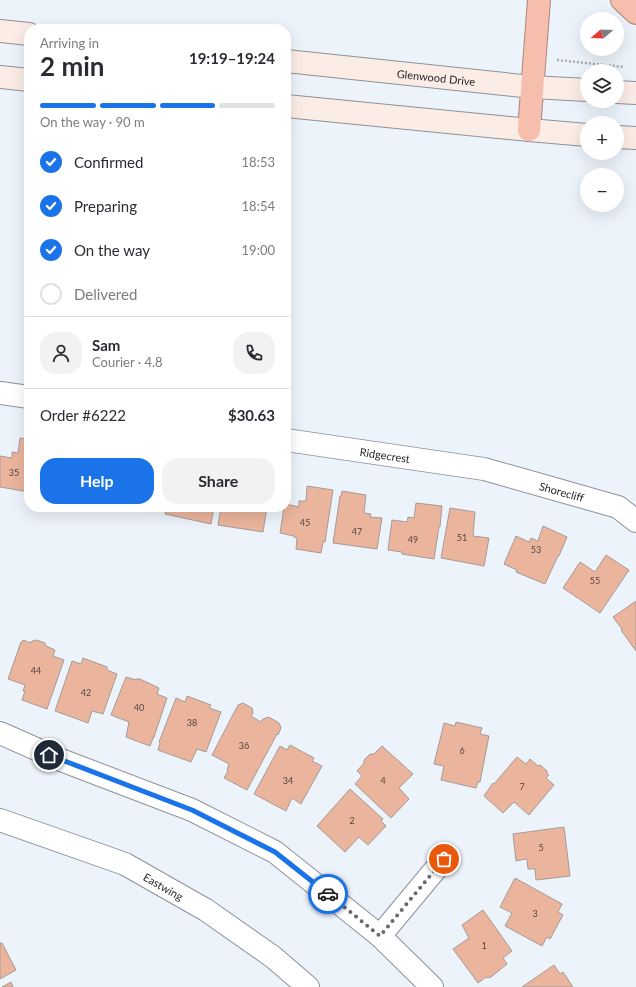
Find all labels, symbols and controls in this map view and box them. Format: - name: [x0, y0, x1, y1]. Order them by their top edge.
- north arrow: [580, 12, 624, 56]
- map controls: [580, 12, 624, 212]
- text: Arriving in: [40, 35, 99, 51]
- text: 19:19–19:24: [189, 49, 275, 67]
- text: 2 min: [40, 50, 104, 82]
- button: layers: [580, 64, 624, 108]
- street label: Glenwood Drive: [396, 66, 476, 88]
- text: On the way · 90 m: [40, 114, 145, 130]
- button: +: [580, 116, 624, 160]
- icon: check: [40, 151, 62, 173]
- text: Confirmed: [74, 153, 143, 171]
- text: 18:53: [242, 154, 275, 170]
- button: −: [580, 168, 624, 212]
- icon: check: [40, 195, 62, 217]
- text: Preparing: [74, 197, 137, 215]
- text: 18:54: [242, 198, 275, 214]
- icon: check: [40, 239, 62, 261]
- text: On the way: [74, 241, 150, 259]
- text: 19:00: [242, 242, 275, 258]
- text: Delivered: [74, 285, 137, 303]
- button: person: [40, 332, 82, 374]
- button: phone: [233, 332, 275, 374]
- text: Sam: [92, 336, 120, 354]
- text: Courier · 4.8: [92, 354, 163, 370]
- text: Order #6222: [40, 406, 126, 424]
- text: $30.63: [228, 406, 275, 424]
- street label: Ridgecrest: [359, 444, 411, 465]
- button: Help: [40, 458, 154, 504]
- button: Share: [162, 458, 275, 504]
- house number: 35: [9, 467, 19, 478]
- street label: Shorecliff: [538, 479, 586, 504]
- house number: 45: [300, 517, 310, 528]
- house number: 47: [352, 526, 362, 537]
- house number: 51: [457, 532, 467, 543]
- house number: 49: [408, 534, 418, 545]
- house number: 53: [531, 544, 541, 555]
- house number: 55: [590, 575, 600, 586]
- house number: 44: [31, 665, 41, 676]
- house number: 42: [81, 687, 91, 698]
- house number: 40: [134, 702, 144, 713]
- house number: 38: [187, 717, 197, 728]
- pin: [32, 738, 66, 772]
- house number: 36: [239, 740, 249, 751]
- icon: home: [38, 744, 60, 766]
- house number: 6: [459, 745, 465, 756]
- house number: 34: [283, 775, 293, 786]
- house number: 4: [380, 775, 386, 786]
- house number: 7: [519, 781, 525, 792]
- house number: 2: [349, 815, 355, 826]
- pin: [427, 842, 461, 876]
- house number: 5: [538, 842, 544, 853]
- icon: bag: [433, 848, 455, 870]
- street label: Eastwing: [141, 870, 186, 903]
- courier: [308, 874, 348, 914]
- icon: car: [317, 883, 339, 905]
- house number: 3: [532, 908, 538, 919]
- house number: 1: [481, 940, 487, 951]

